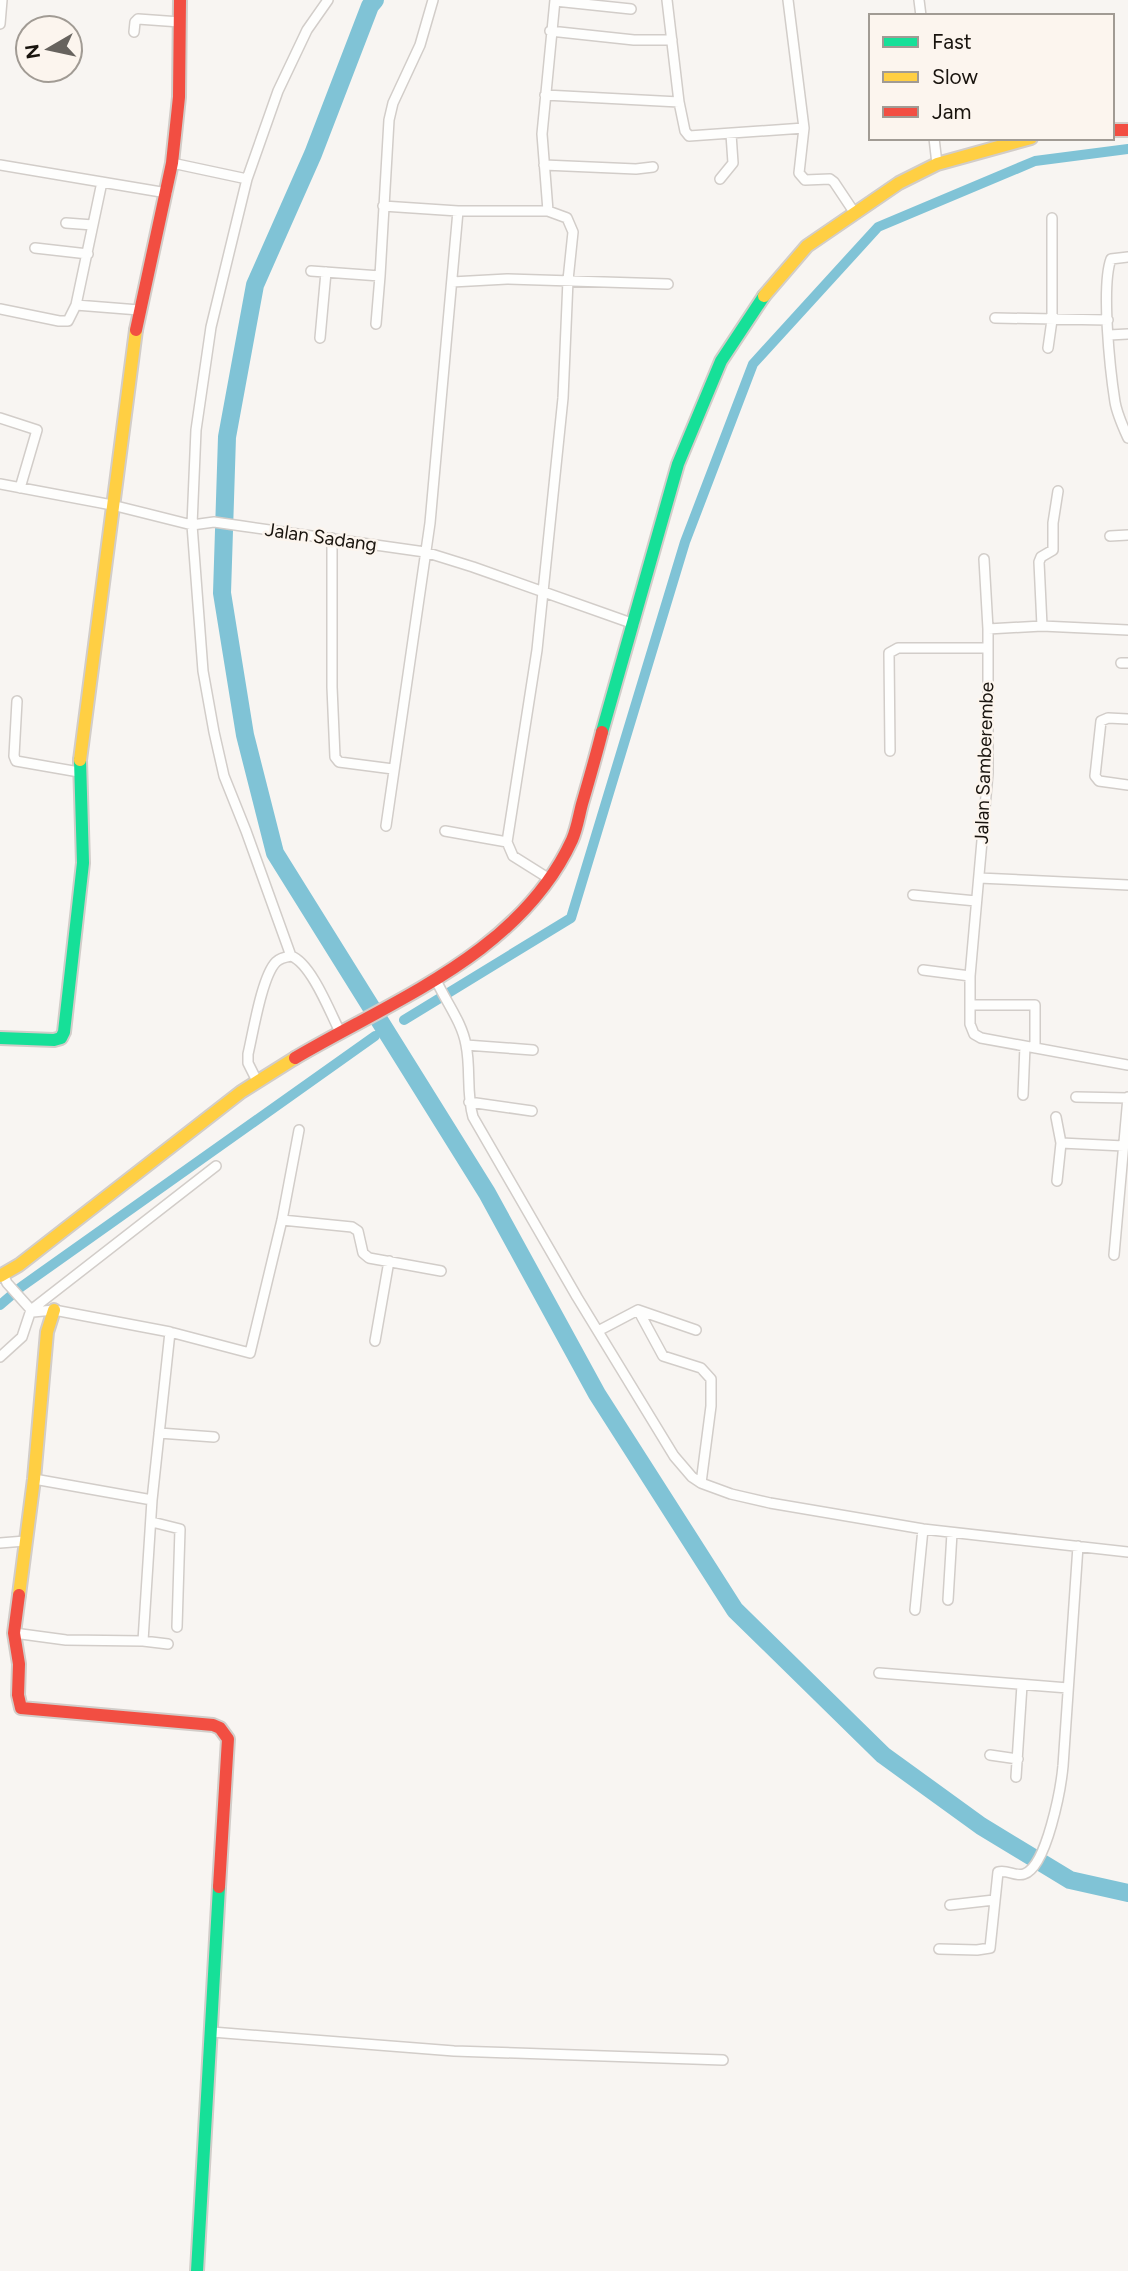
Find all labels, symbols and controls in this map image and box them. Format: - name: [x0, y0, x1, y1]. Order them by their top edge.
- north arrow: [14, 14, 84, 84]
- legend: [869, 14, 1114, 140]
- text: Fast: [932, 29, 972, 54]
- text: N: [20, 43, 45, 61]
- text: Slow: [932, 64, 978, 89]
- text: Jam: [932, 99, 971, 124]
- street label: Jalan Sadang: [264, 518, 378, 556]
- street label: Jalan Samberembe: [970, 682, 998, 844]

